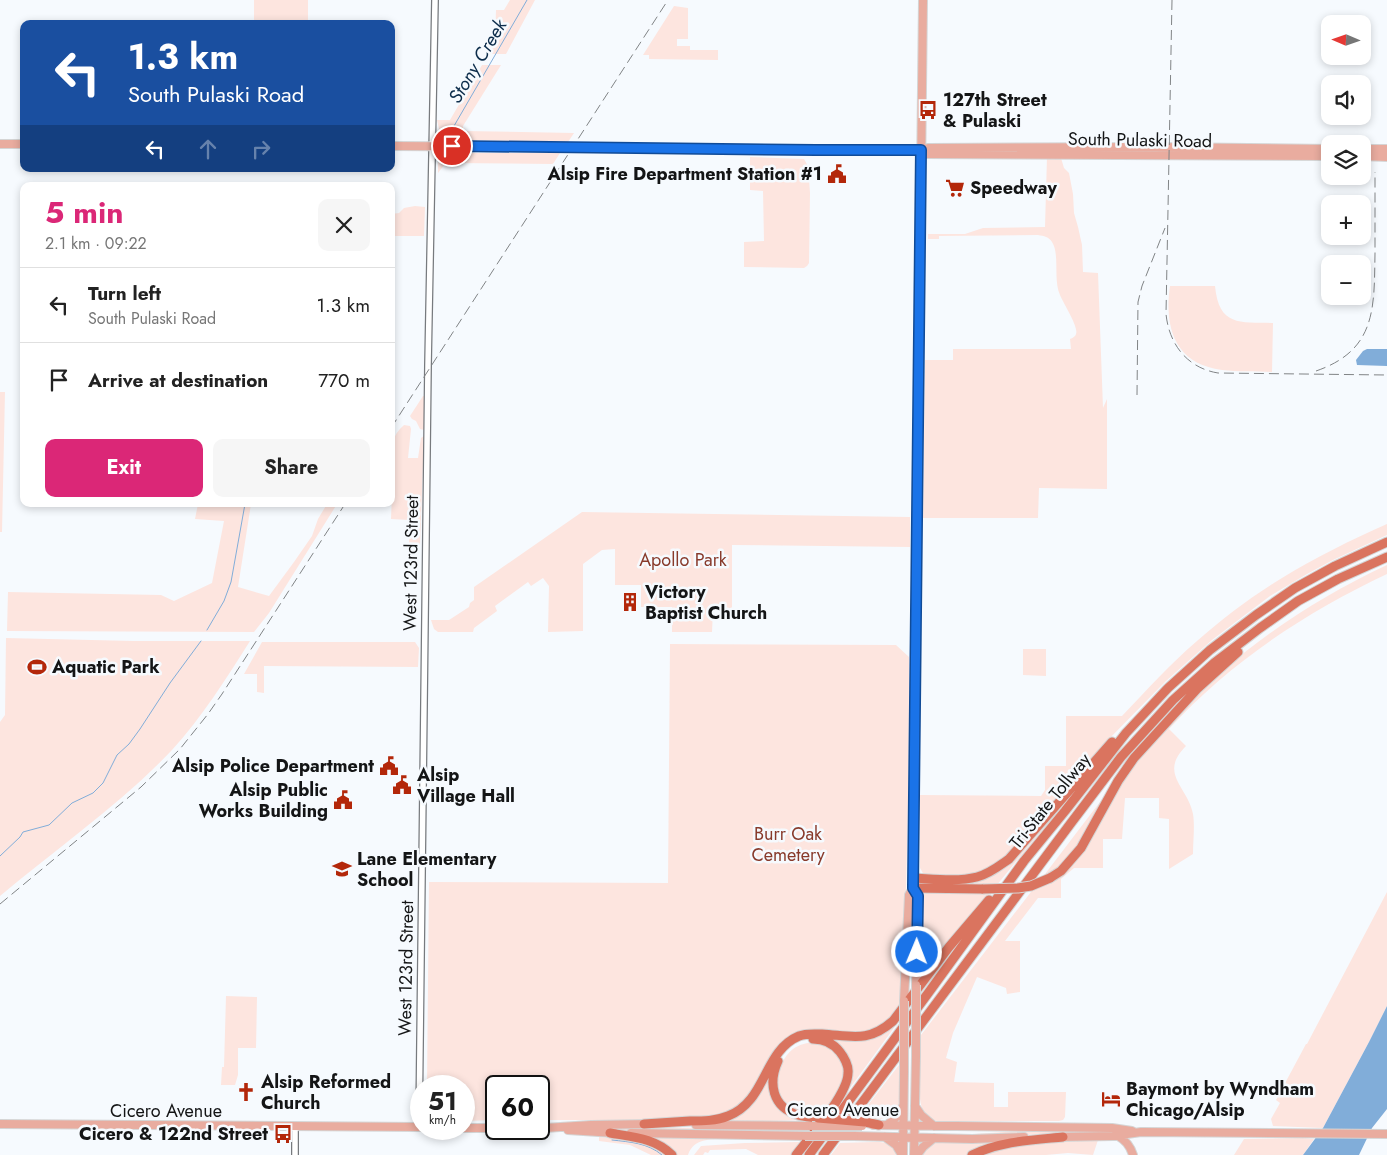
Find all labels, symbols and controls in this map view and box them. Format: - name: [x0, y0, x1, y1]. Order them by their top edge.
- water label: Stony Creek: [442, 13, 514, 108]
- north arrow: [1321, 15, 1371, 65]
- map controls: [1321, 15, 1371, 305]
- text: 1.3 km: [128, 32, 238, 82]
- icon: left: [45, 40, 110, 105]
- button: sound: [1321, 75, 1371, 125]
- text: South Pulaski Road: [128, 78, 304, 110]
- place label: 127th Street & Pulaski: [943, 87, 1047, 134]
- bus stop icon: 127th Street & Pulaski: [917, 99, 939, 121]
- pin: [431, 125, 473, 167]
- street label: South Pulaski Road: [1068, 126, 1212, 154]
- icon: arrive: [438, 132, 466, 160]
- icon: left: [141, 135, 169, 163]
- icon: ahead: [194, 135, 222, 163]
- icon: right: [247, 135, 275, 163]
- button: layers: [1321, 135, 1371, 185]
- place label: Alsip Fire Department Station #1: [547, 161, 822, 187]
- public building icon: Alsip Fire Department Station #1: [826, 163, 848, 185]
- place label: Speedway: [970, 175, 1057, 201]
- supermarket icon: Speedway: [944, 177, 966, 199]
- text: 5 min: [45, 191, 123, 234]
- button: +: [1321, 195, 1371, 245]
- button: close: [318, 199, 370, 251]
- text: 2.1 km · 09:22: [45, 232, 147, 255]
- button: −: [1321, 255, 1371, 305]
- text: Turn left: [88, 280, 161, 307]
- icon: left: [45, 291, 73, 319]
- text: 1.3 km: [316, 292, 370, 319]
- text: South Pulaski Road: [88, 307, 216, 330]
- icon: arrive: [45, 366, 73, 394]
- text: Arrive at destination: [88, 367, 268, 394]
- text: 770 m: [318, 367, 370, 394]
- button: Exit: [45, 439, 203, 497]
- button: Share: [213, 439, 370, 497]
- street label: West 123rd Street: [397, 494, 425, 631]
- park label: Apollo Park: [639, 547, 727, 573]
- place label: Victory Baptist Church: [644, 579, 767, 626]
- building icon: Victory Baptist Church: [619, 591, 641, 613]
- place label: Aquatic Park: [51, 654, 160, 680]
- sports icon: Aquatic Park: [26, 656, 48, 678]
- street label: Tri-State Tollway: [1003, 747, 1097, 855]
- place label: Alsip Police Department: [171, 753, 374, 779]
- public building icon: Alsip Police Department: [378, 755, 400, 777]
- place label: Alsip Village Hall: [416, 762, 515, 809]
- public building icon: Alsip Village Hall: [391, 774, 413, 796]
- place label: Alsip Public Works Building: [199, 777, 328, 824]
- public building icon: Alsip Public Works Building: [332, 789, 354, 811]
- park label: Burr Oak Cemetery: [751, 821, 825, 868]
- place label: Lane Elementary School: [357, 846, 497, 893]
- school or university icon: Lane Elementary School: [331, 858, 353, 880]
- street label: West 123rd Street: [392, 899, 420, 1036]
- position arrow: [890, 925, 942, 977]
- place label: Alsip Reformed Church: [260, 1069, 391, 1116]
- speed limit sign: 60: [485, 1075, 550, 1140]
- place label: Baymont by Wyndham Chicago/Alsip: [1126, 1076, 1314, 1123]
- church icon: Alsip Reformed Church: [235, 1081, 257, 1103]
- text: 51: [428, 1083, 457, 1119]
- hotel icon: Baymont by Wyndham Chicago/Alsip: [1100, 1088, 1122, 1110]
- street label: Cicero Avenue: [787, 1097, 899, 1123]
- street label: Cicero Avenue: [110, 1098, 222, 1124]
- text: km/h: [429, 1111, 456, 1129]
- place label: Cicero & 122nd Street: [79, 1121, 268, 1147]
- bus stop icon: Cicero & 122nd Street: [272, 1123, 294, 1145]

